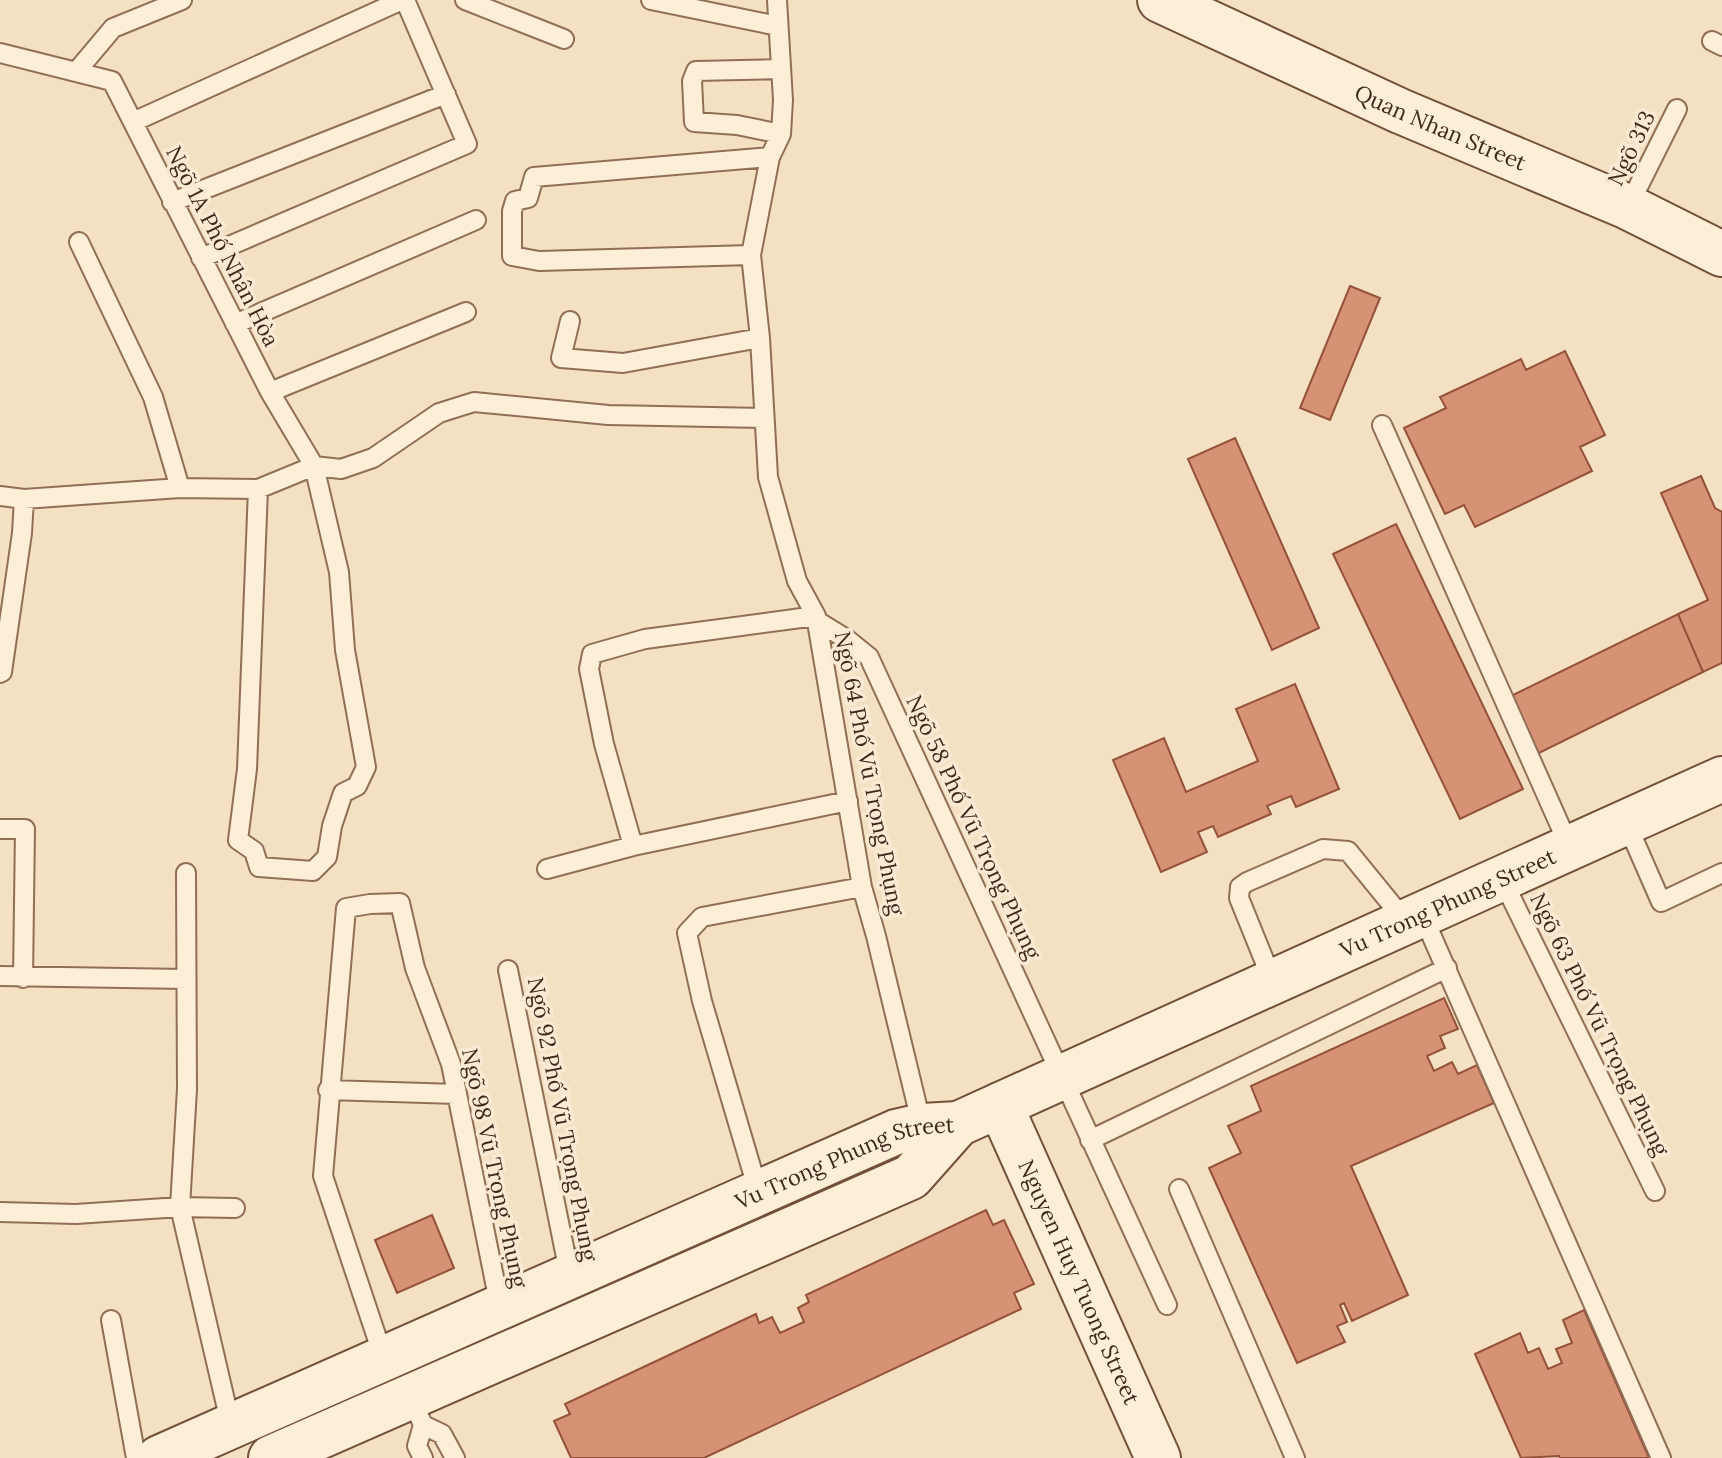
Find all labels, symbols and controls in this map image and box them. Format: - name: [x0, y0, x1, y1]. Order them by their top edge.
- street label: Quan Nhan Street: [1350, 78, 1531, 177]
- street label: Ngõ 313: [1601, 106, 1661, 190]
- street label: Ngõ 1A Phố Nhân Hòa: [160, 141, 286, 351]
- street label: Ngõ 64 Phố Vũ Trọng Phụng: [829, 629, 911, 918]
- street label: Ngõ 58 Phố Vũ Trọng Phụng: [900, 690, 1048, 964]
- street label: Vu Trong Phung Street: [1335, 842, 1560, 964]
- street label: Ngõ 63 Phố Vũ Trọng Phụng: [1524, 888, 1676, 1161]
- street label: Ngõ 92 Phố Vũ Trọng Phụng: [522, 975, 604, 1264]
- street label: Ngõ 98 Vũ Trọng Phụng: [456, 1046, 534, 1291]
- street label: Vu Trong Phung Street: [730, 1110, 955, 1216]
- street label: Nguyen Huy Tuong Street: [1012, 1155, 1146, 1409]

